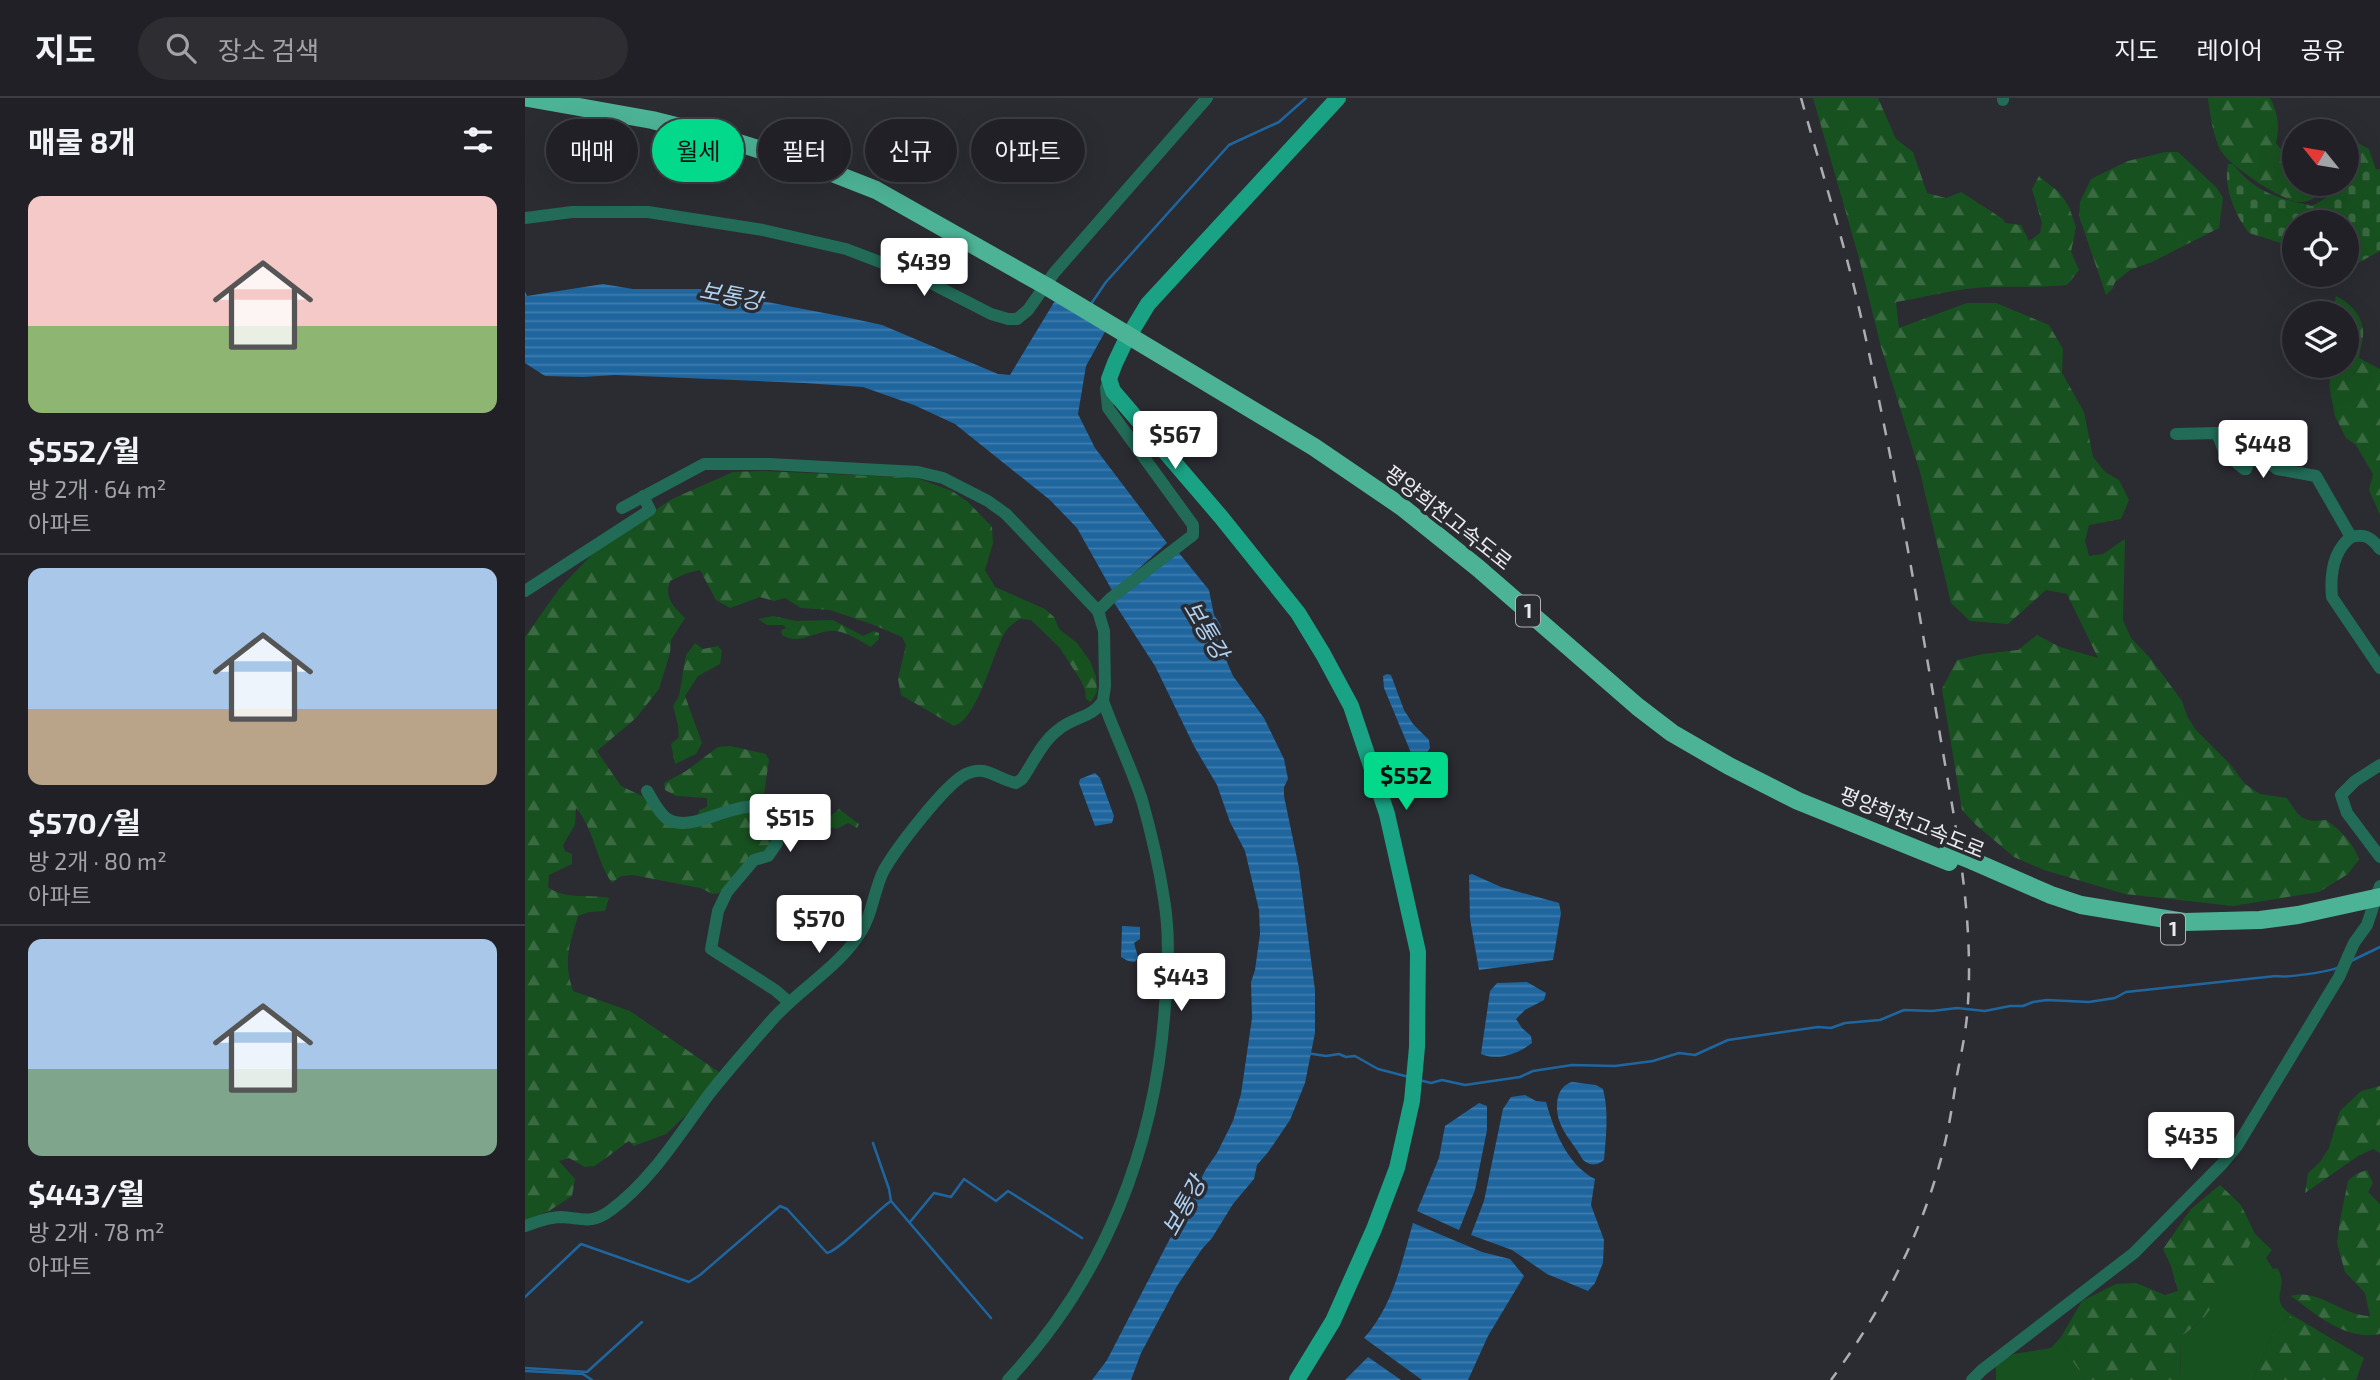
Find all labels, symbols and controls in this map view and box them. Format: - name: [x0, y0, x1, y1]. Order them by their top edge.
- search box: [138, 17, 628, 80]
- text: 지도: [35, 29, 96, 69]
- icon: search: [162, 29, 200, 67]
- text: 장소 검색: [218, 34, 319, 65]
- text: 지도: [2114, 35, 2159, 64]
- text: 레이어: [2197, 35, 2263, 64]
- text: 공유: [2301, 35, 2345, 64]
- chip: 매매: [546, 119, 638, 182]
- chip: 월세: [652, 119, 744, 182]
- chip: 필터: [758, 119, 851, 182]
- chip: 신규: [865, 119, 957, 182]
- chip: 아파트: [971, 119, 1085, 182]
- north arrow: [2282, 119, 2359, 196]
- map controls: [2282, 119, 2359, 378]
- icon: filters: [459, 121, 497, 159]
- text: 매물 8개: [28, 123, 136, 159]
- button: locate: [2282, 210, 2359, 287]
- pin: $439: [883, 238, 965, 298]
- icon: home: [200, 242, 326, 368]
- text: $439: [897, 247, 951, 275]
- water label: 보통강: [697, 275, 768, 315]
- button: layers: [2282, 301, 2359, 378]
- pin: $567: [1134, 412, 1216, 471]
- text: $567: [1149, 420, 1201, 448]
- pin: $448: [2222, 420, 2304, 480]
- text: $448: [2235, 429, 2291, 457]
- text: $552/월: [28, 432, 140, 468]
- street label: 평양희천고속도로: [1380, 459, 1518, 574]
- text: 방 2개 · 64 m²: [28, 475, 166, 503]
- text: 아파트: [28, 509, 91, 537]
- water label: 보통강: [1179, 595, 1237, 666]
- road number: 1: [1516, 596, 1540, 626]
- icon: home: [200, 614, 326, 740]
- pin: $552: [1365, 752, 1447, 812]
- text: $552: [1380, 761, 1432, 789]
- street label: 평양희천고속도로: [1836, 781, 1989, 862]
- pin: $515: [749, 794, 831, 854]
- text: $515: [766, 803, 814, 831]
- text: $570/월: [28, 804, 141, 840]
- text: 방 2개 · 80 m²: [28, 847, 167, 875]
- text: 아파트: [28, 881, 91, 909]
- pin: $570: [778, 896, 860, 955]
- text: $570: [793, 904, 845, 932]
- road number: 1: [2161, 914, 2185, 944]
- pin: $443: [1140, 954, 1222, 1013]
- text: $443: [1153, 962, 1209, 990]
- icon: home: [200, 985, 326, 1111]
- pin: $435: [2150, 1112, 2232, 1172]
- text: $435: [2164, 1121, 2218, 1149]
- water label: 보통강: [1155, 1168, 1212, 1240]
- text: $443/월: [28, 1175, 145, 1211]
- text: 방 2개 · 78 m²: [28, 1218, 165, 1246]
- text: 아파트: [28, 1252, 91, 1280]

